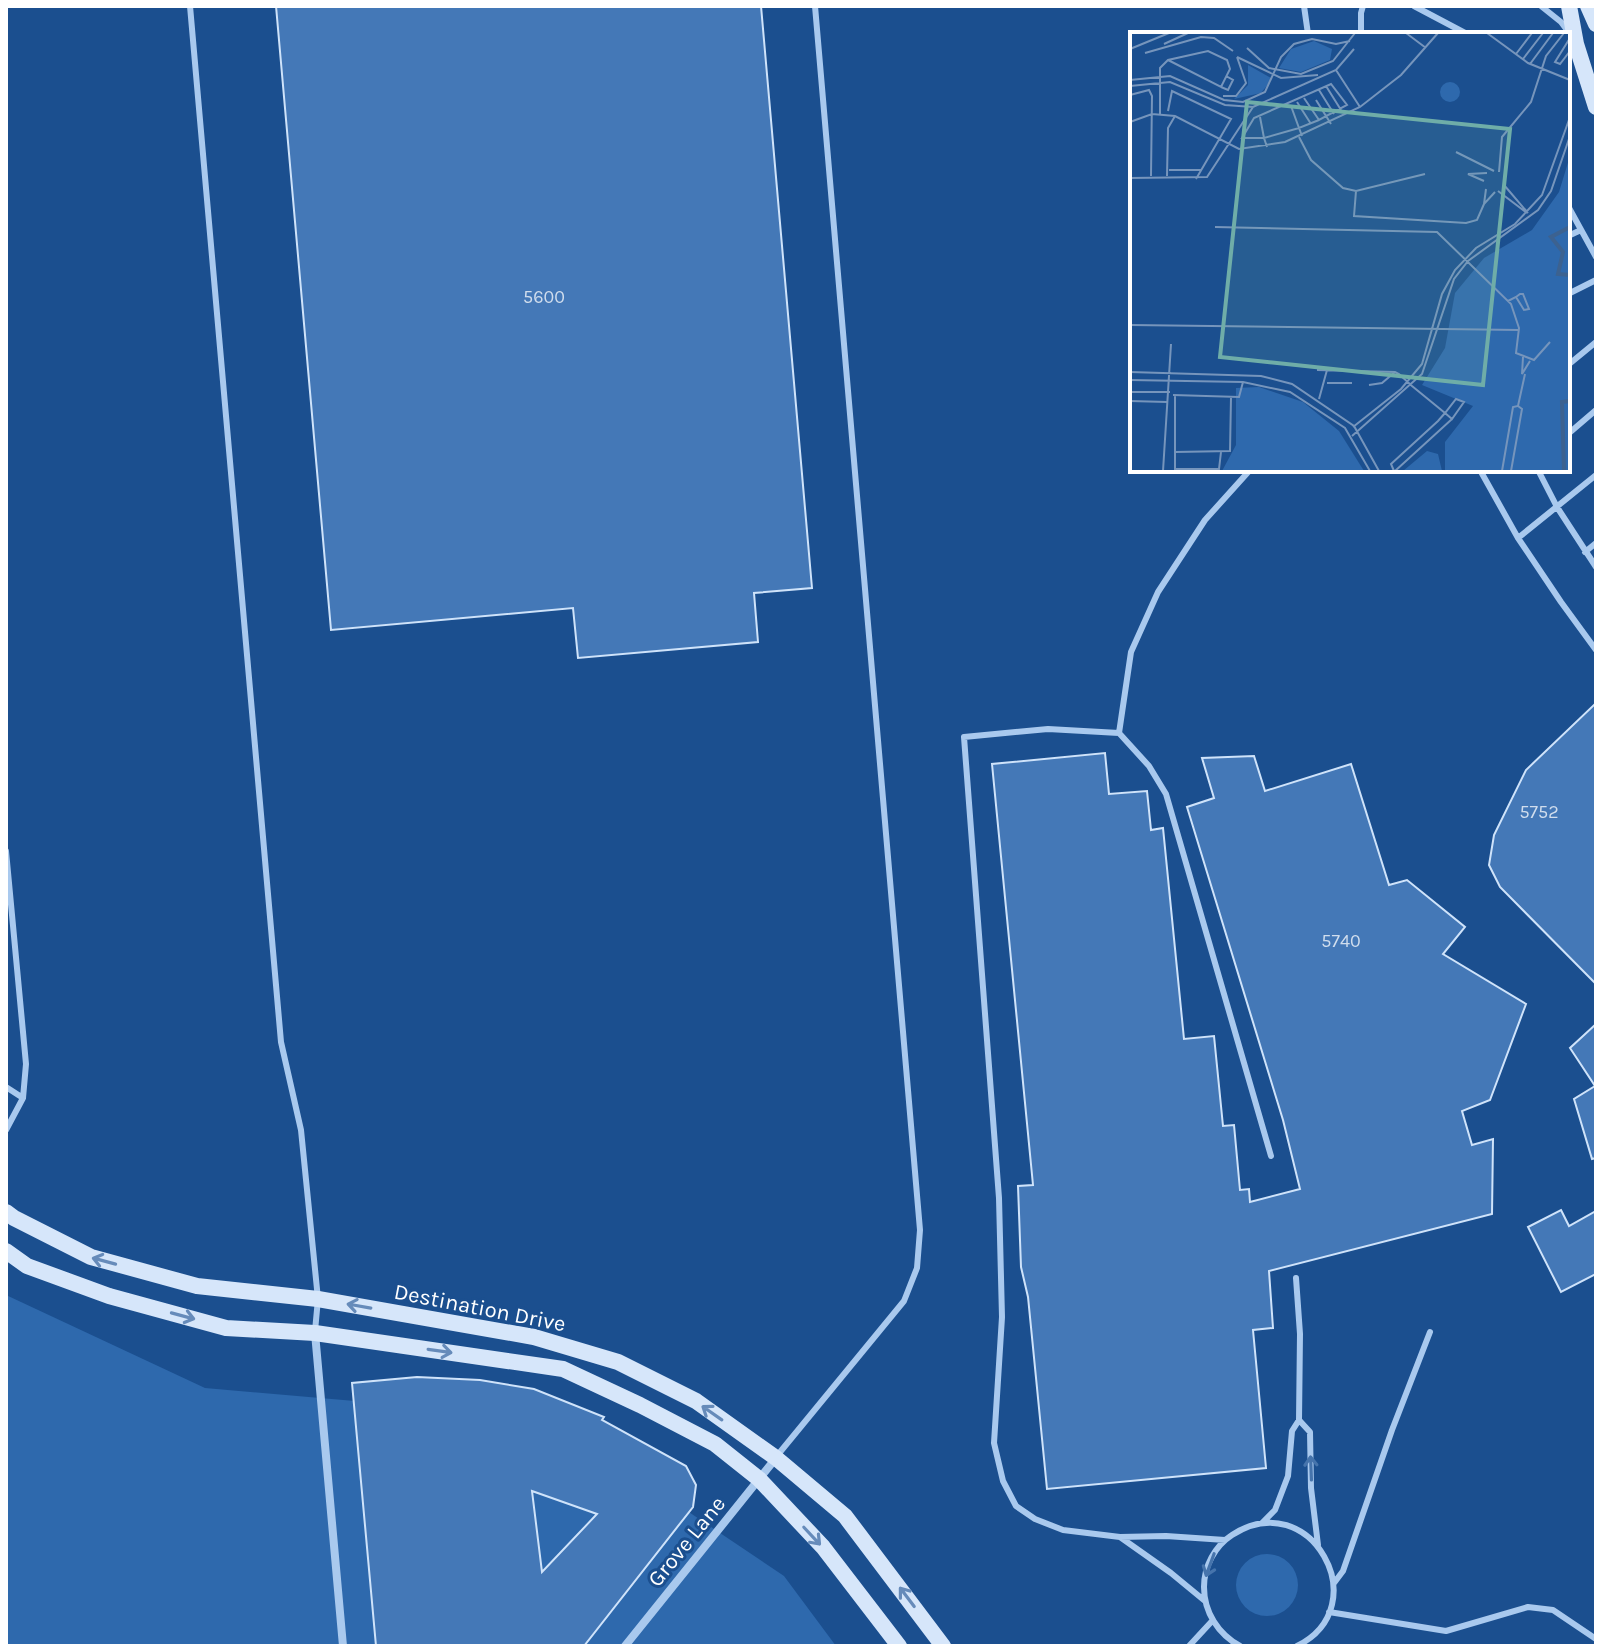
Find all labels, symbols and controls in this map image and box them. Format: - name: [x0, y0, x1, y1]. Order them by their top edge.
- inset map: [1130, 32, 1570, 472]
- house number: 5600: [523, 286, 565, 308]
- house number: 5752: [1519, 801, 1559, 823]
- house number: 5740: [1321, 930, 1361, 952]
- one-way arrow: [91, 1252, 117, 1267]
- street label: Destination Drive: [392, 1279, 568, 1337]
- one-way arrow: [347, 1298, 372, 1313]
- one-way arrow: [170, 1310, 196, 1325]
- one-way arrow: [427, 1344, 452, 1359]
- one-way arrow: [701, 1405, 723, 1421]
- one-way arrow: [1303, 1455, 1318, 1482]
- street label: Grove Lane: [642, 1491, 731, 1592]
- one-way arrow: [803, 1526, 822, 1546]
- one-way arrow: [1202, 1552, 1216, 1577]
- one-way arrow: [898, 1586, 915, 1608]

